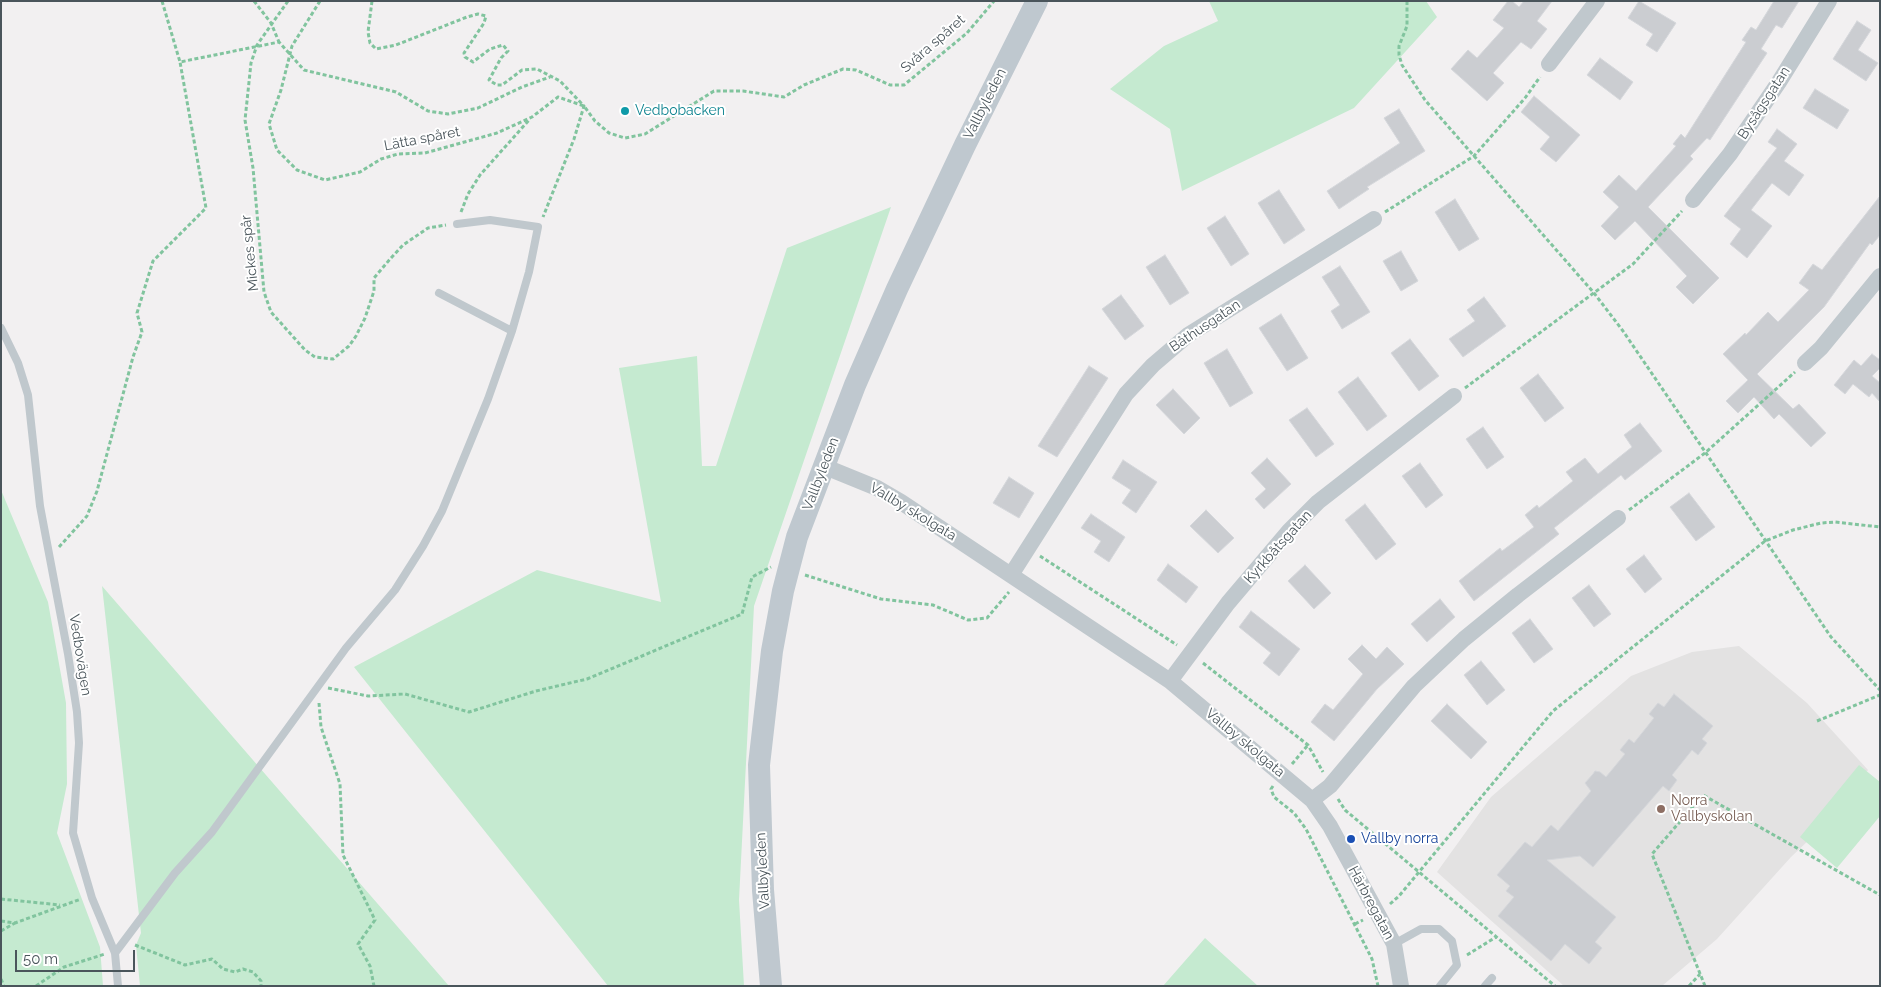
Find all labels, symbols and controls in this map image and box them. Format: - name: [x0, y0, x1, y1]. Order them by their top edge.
- street label: Svåra spåret: [897, 11, 969, 77]
- street label: Bysågsgatan: [1734, 64, 1794, 142]
- street label: Vallbyleden: [960, 66, 1010, 142]
- place label: Vedbobacken: [635, 103, 725, 119]
- marker: Vedbobacken: [619, 105, 631, 117]
- street label: Lätta spåret: [383, 123, 461, 155]
- street label: Mickes spår: [238, 214, 262, 292]
- street label: Båthusgatan: [1167, 296, 1243, 356]
- street label: Vallbyleden: [799, 435, 843, 513]
- street label: Vallby skolgata: [867, 480, 959, 544]
- street label: Kyrkbåtsgatan: [1241, 507, 1315, 587]
- street label: Vedbovägen: [65, 613, 95, 697]
- street label: Vallby skolgata: [1202, 705, 1288, 781]
- place label: Norra Vallbyskolan: [1671, 793, 1753, 826]
- marker: Norra Vallbyskolan: [1655, 803, 1667, 815]
- place label: Vallby norra: [1361, 831, 1438, 847]
- street label: Vallbyleden: [753, 832, 773, 910]
- marker: Vallby norra: [1345, 833, 1357, 845]
- street label: Härbregatan: [1345, 863, 1397, 943]
- scale bar: [18, 940, 138, 972]
- text: 50 m: [23, 950, 58, 968]

